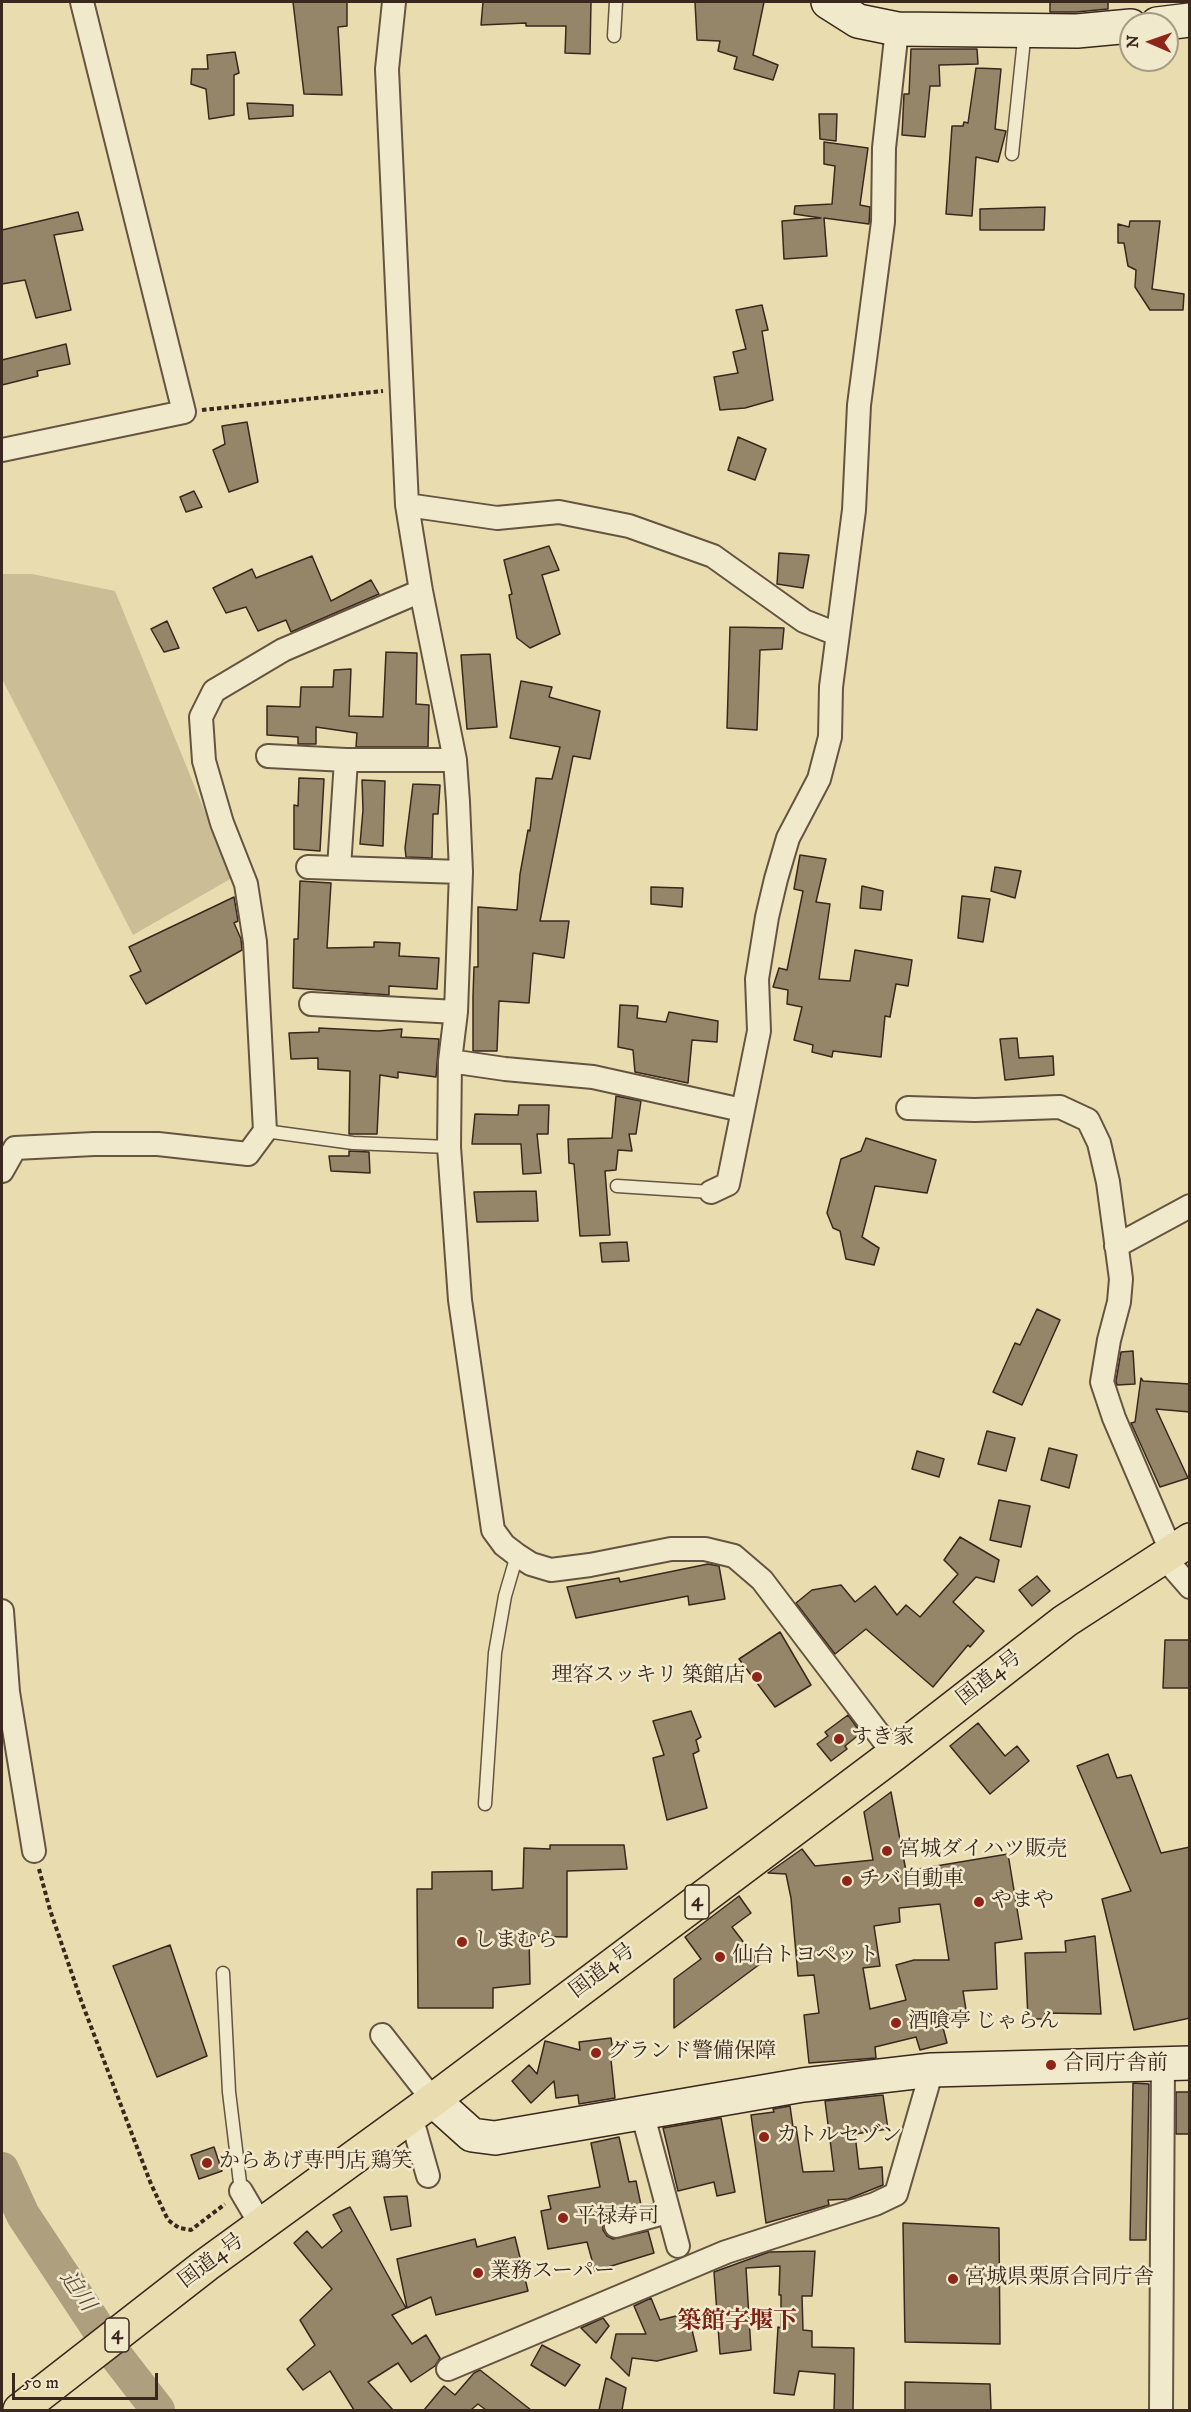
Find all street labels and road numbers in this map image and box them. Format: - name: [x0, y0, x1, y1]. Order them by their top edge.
- street label: 国道4号: [953, 1646, 1027, 1712]
- road number: 4: [685, 1885, 709, 1919]
- street label: 国道4号: [565, 1939, 641, 2005]
- street label: 国道4号: [174, 2229, 250, 2295]
- road number: 4: [105, 2318, 129, 2352]

